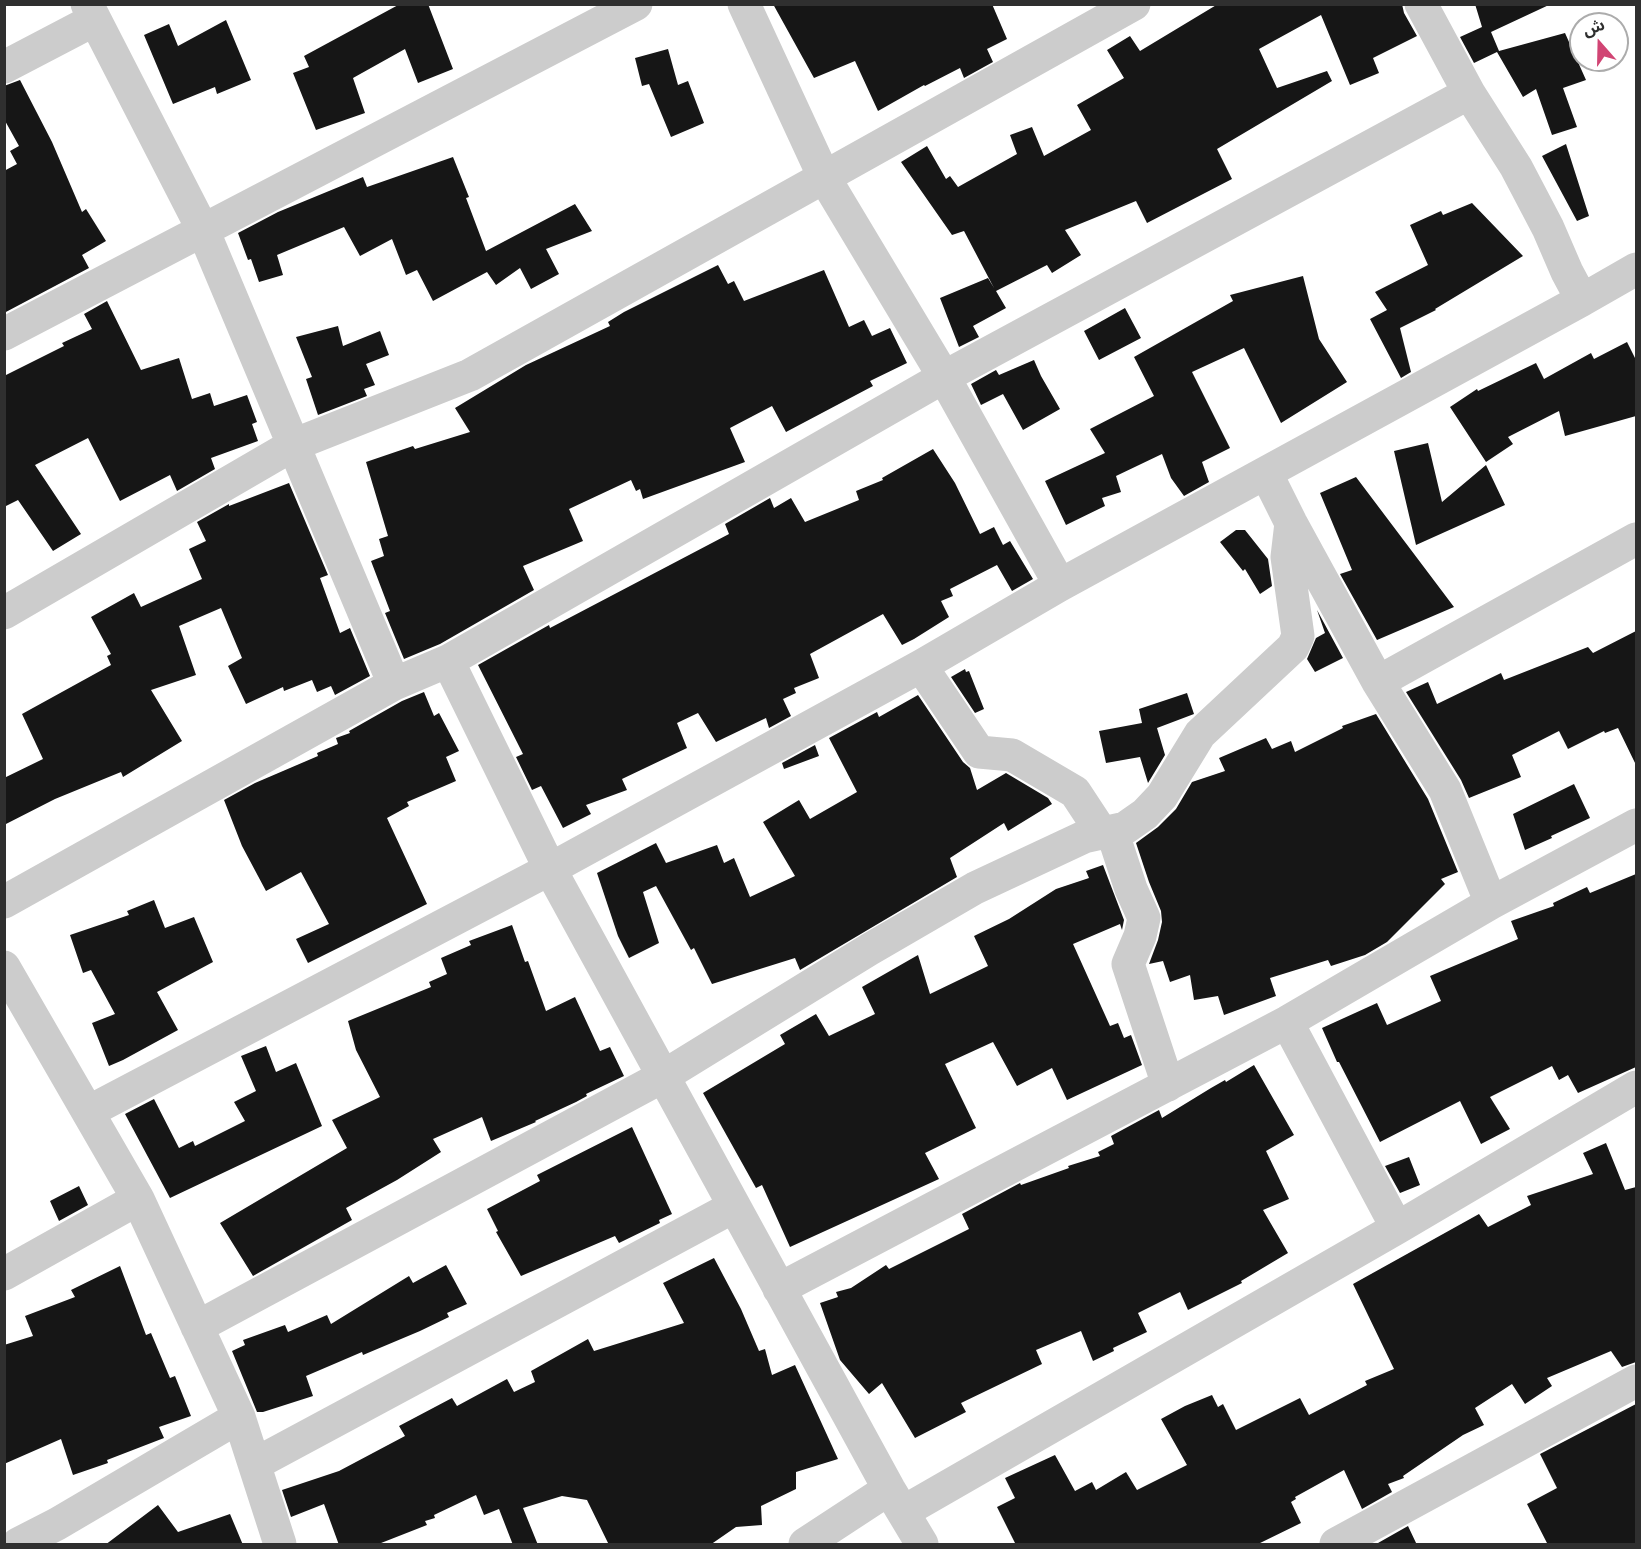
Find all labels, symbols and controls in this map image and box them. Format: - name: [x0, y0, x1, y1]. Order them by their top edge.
- north arrow: [1569, 12, 1629, 72]
- text: ش: [1580, 14, 1607, 40]

